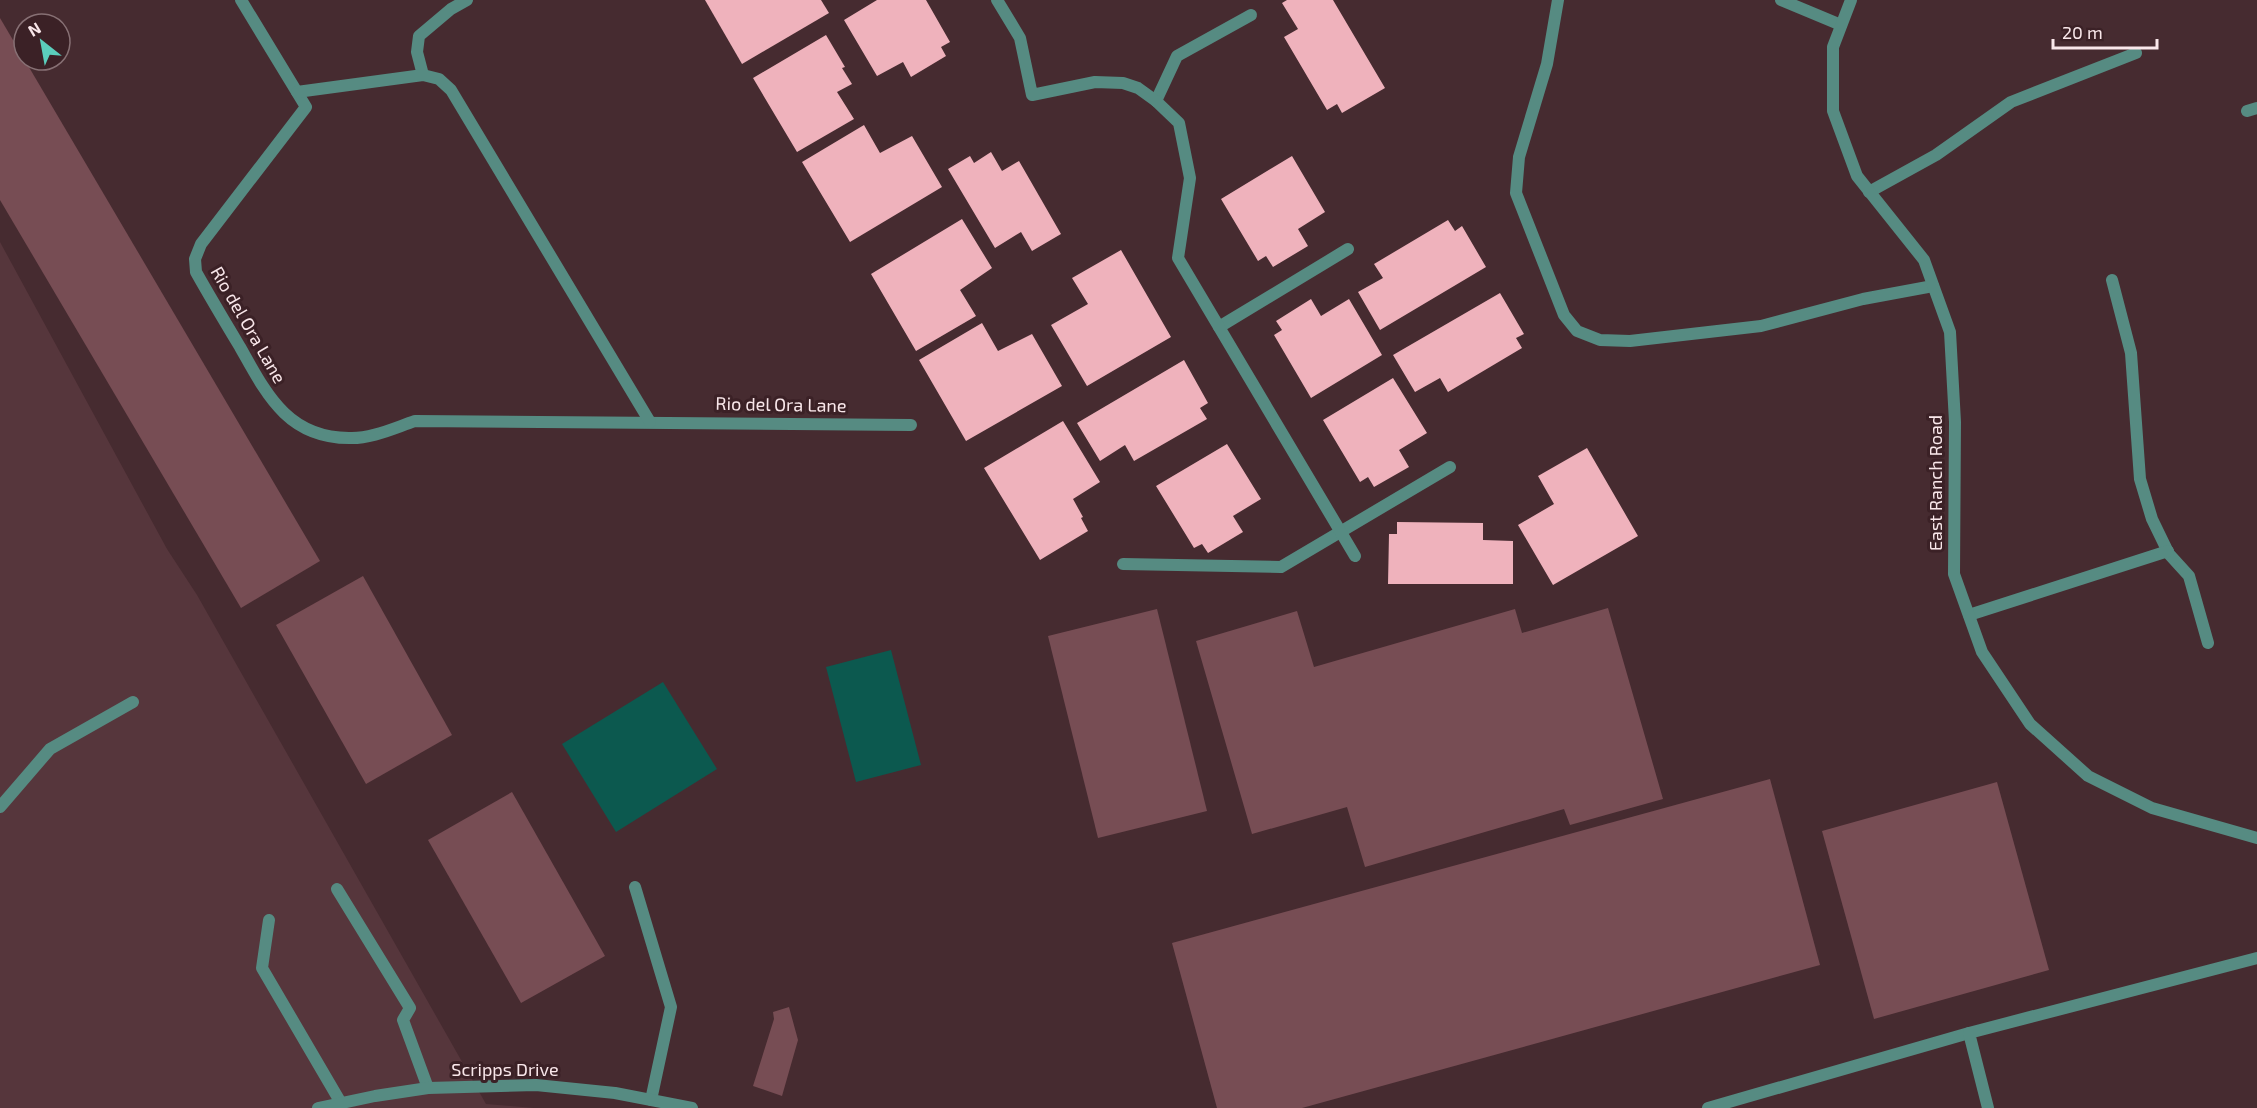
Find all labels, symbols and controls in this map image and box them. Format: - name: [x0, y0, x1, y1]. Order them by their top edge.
- north arrow: [12, 12, 72, 72]
- scale bar: [2053, 12, 2156, 50]
- text: N: [24, 18, 44, 40]
- text: 20 m: [2062, 21, 2103, 43]
- street label: Rio del Ora Lane: [207, 262, 291, 387]
- street label: Rio del Ora Lane: [715, 392, 847, 416]
- street label: East Ranch Road: [1924, 415, 1946, 551]
- street label: Scripps Drive: [451, 1058, 559, 1080]

